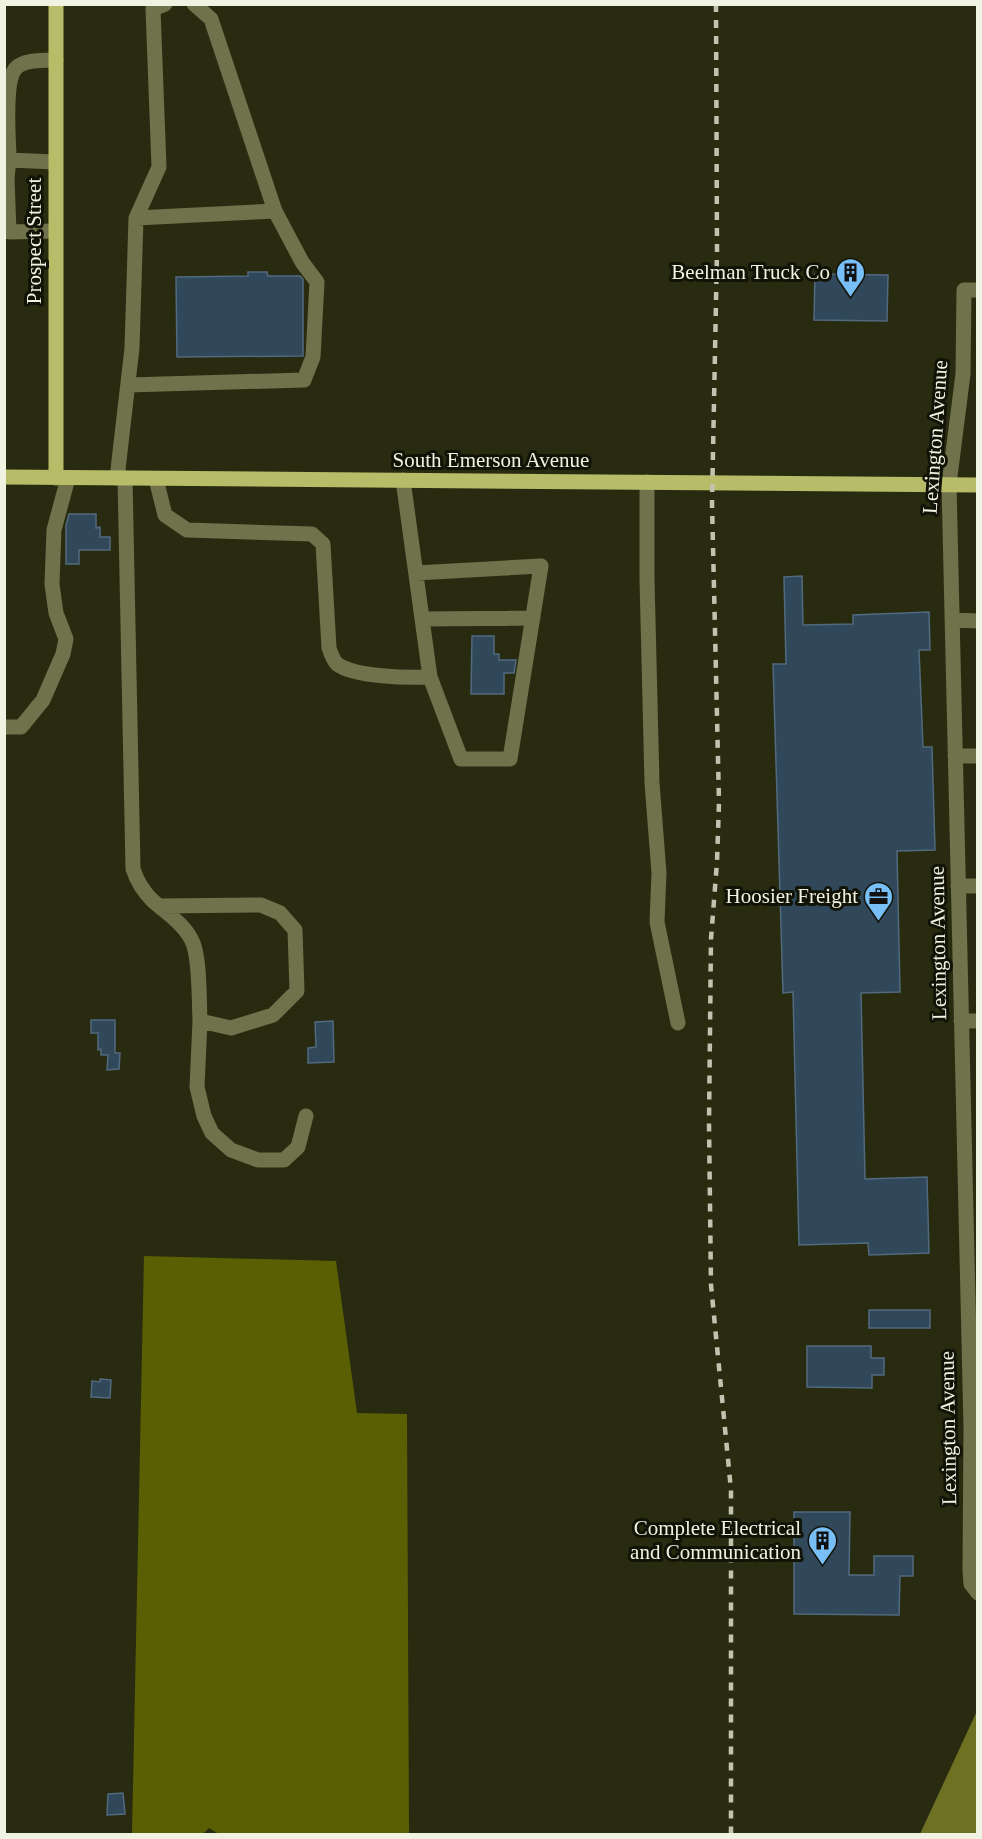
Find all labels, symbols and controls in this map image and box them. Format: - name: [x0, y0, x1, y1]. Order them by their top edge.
- street label: Prospect Street: [22, 178, 46, 304]
- building icon: Beelman Truck Co: [835, 256, 867, 298]
- place label: Beelman Truck Co: [671, 260, 830, 284]
- street label: Lexington Avenue: [918, 359, 952, 515]
- street label: South Emerson Avenue: [393, 448, 589, 472]
- street label: Lexington Avenue: [925, 866, 951, 1020]
- office icon: Hoosier Freight: [863, 880, 895, 922]
- place label: Hoosier Freight: [726, 884, 858, 908]
- street label: Lexington Avenue: [935, 1351, 961, 1505]
- place label: Complete Electrical and Communication: [630, 1516, 801, 1564]
- building icon: Complete Electrical and Communication: [806, 1524, 838, 1566]

